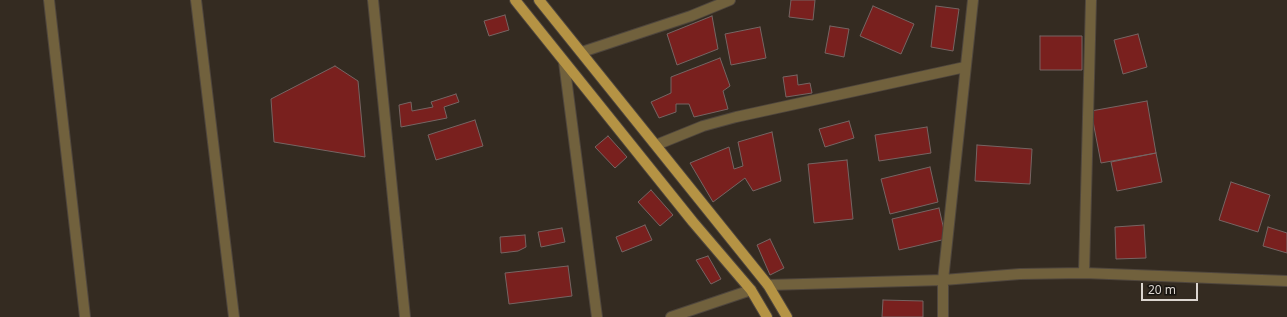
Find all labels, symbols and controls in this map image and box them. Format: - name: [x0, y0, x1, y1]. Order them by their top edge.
- scale bar: [1143, 275, 1200, 301]
- text: 20 m: [1148, 281, 1176, 298]

